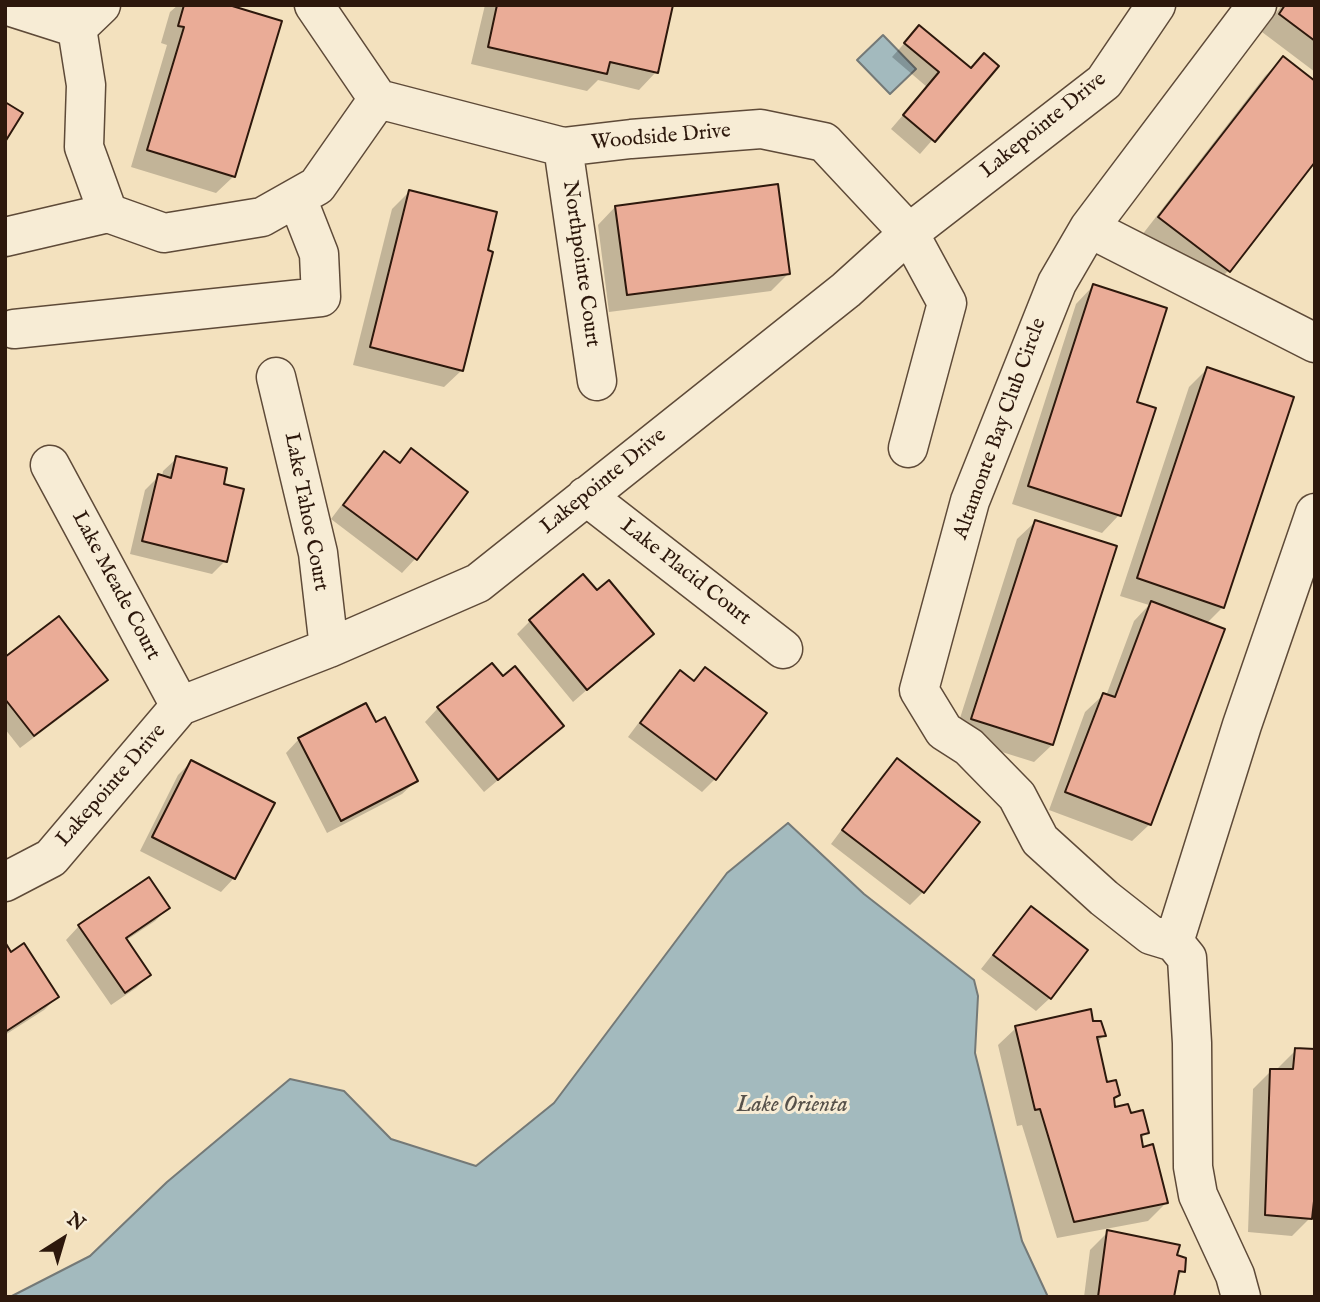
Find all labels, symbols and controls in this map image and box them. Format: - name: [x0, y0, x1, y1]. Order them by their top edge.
- street label: Lakepointe Drive: [976, 68, 1112, 184]
- street label: Woodside Drive: [590, 119, 732, 157]
- street label: Northpointe Court: [556, 179, 604, 349]
- street label: Altamonte Bay Club Circle: [949, 315, 1053, 543]
- street label: Lakepointe Drive: [536, 424, 672, 540]
- street label: Lake Tahoe Court: [277, 431, 333, 593]
- street label: Lake Meade Court: [65, 507, 165, 665]
- street label: Lake Placid Court: [615, 514, 755, 632]
- street label: Lakepointe Drive: [52, 719, 172, 853]
- water label: Lake Orienta: [736, 1092, 848, 1120]
- north arrow: [28, 1204, 98, 1274]
- text: N: [62, 1208, 89, 1237]

